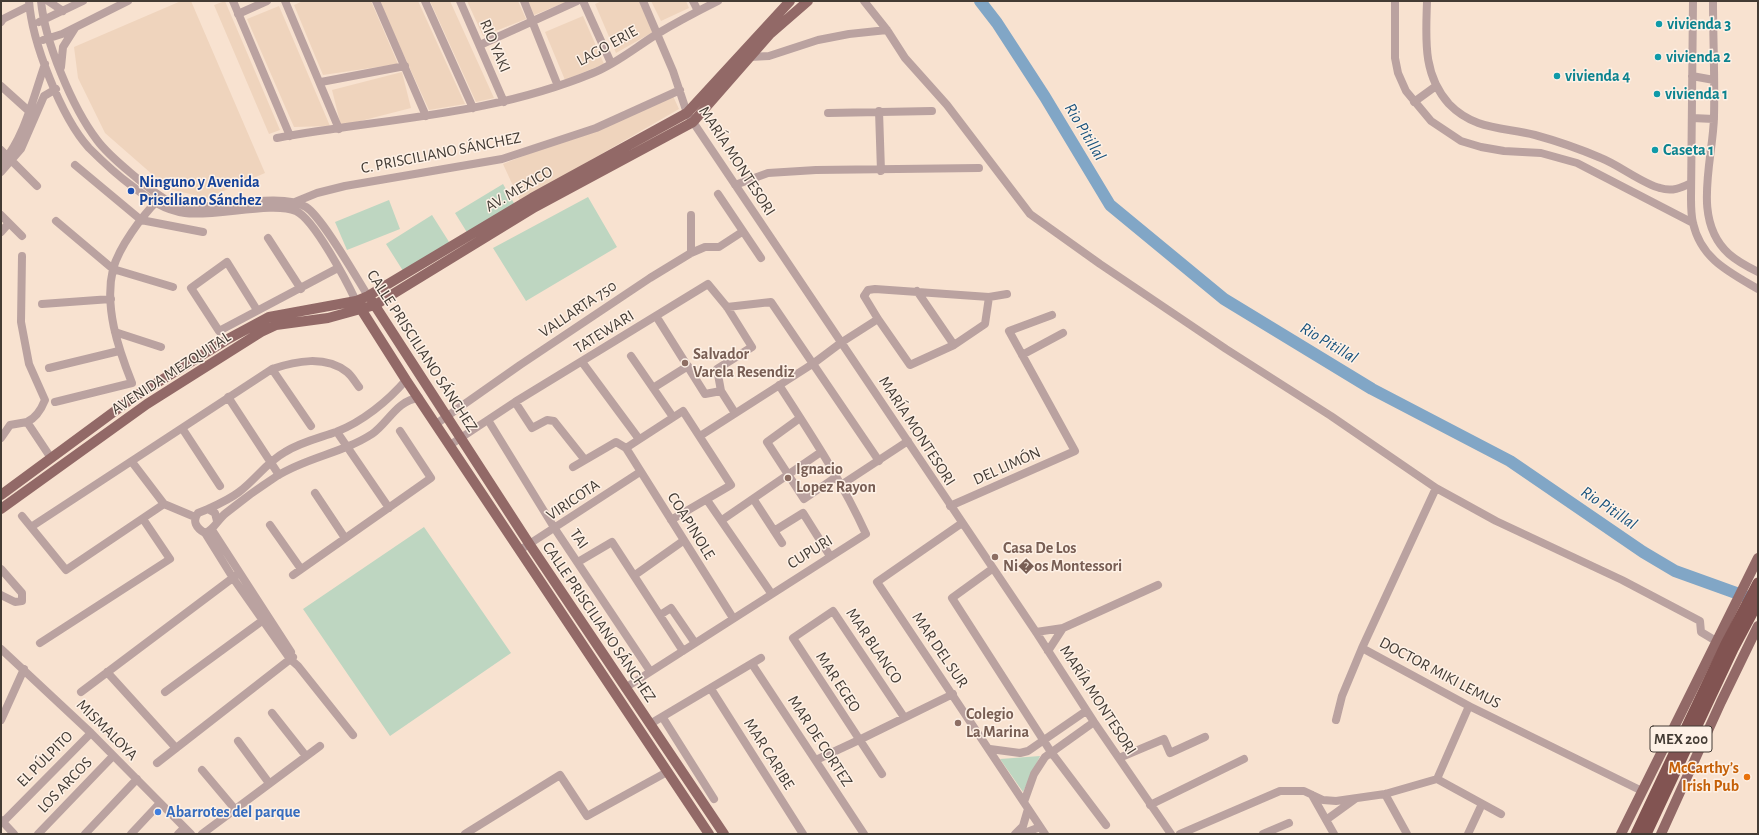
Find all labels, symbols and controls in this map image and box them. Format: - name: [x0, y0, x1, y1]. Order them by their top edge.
- place label: vivienda 3: [1667, 14, 1731, 34]
- street label: RIO YAKI: [475, 17, 515, 75]
- marker: vivienda 3: [1654, 19, 1664, 29]
- street label: LAGO ERIE: [573, 21, 641, 71]
- place label: vivienda 2: [1666, 47, 1731, 67]
- marker: vivienda 2: [1653, 52, 1663, 62]
- place label: vivienda 4: [1565, 66, 1630, 86]
- marker: vivienda 4: [1552, 71, 1562, 81]
- place label: vivienda 1: [1665, 84, 1728, 104]
- marker: vivienda 1: [1652, 89, 1662, 99]
- water label: Rio Pitillal: [1060, 99, 1110, 165]
- street label: MARÍA MONTESORI: [694, 103, 780, 219]
- street label: C. PRISCILIANO SÁNCHEZ: [359, 128, 523, 178]
- place label: Caseta 1: [1663, 140, 1714, 160]
- marker: Caseta 1: [1650, 145, 1660, 155]
- street label: AV. MEXICO: [482, 162, 556, 216]
- place label: Ninguno y Avenida Prisciliano Sánchez: [139, 172, 261, 210]
- marker: Ninguno y Avenida Prisciliano Sánchez: [126, 186, 136, 196]
- street label: CALLE PRISCILIANO SÁNCHEZ: [362, 266, 482, 436]
- street label: VALLARTA 750: [536, 276, 620, 342]
- street label: TATEWARI: [570, 306, 638, 358]
- water label: Rio Pitillal: [1296, 318, 1362, 368]
- street label: AVENIDA MEZQUITAL: [108, 327, 234, 419]
- place label: Salvador Varela Resendiz: [693, 344, 794, 382]
- marker: Salvador Varela Resendiz: [680, 358, 690, 368]
- street label: MARÍA MONTESORI: [874, 373, 960, 489]
- street label: DEL LIMÓN: [970, 443, 1044, 489]
- place label: Ignacio Lopez Rayon: [796, 459, 876, 497]
- marker: Ignacio Lopez Rayon: [783, 473, 793, 483]
- street label: VIRICOTA: [543, 475, 603, 525]
- water label: Rio Pitillal: [1577, 482, 1641, 534]
- street label: COAPINOLE: [663, 489, 719, 563]
- street label: TAI: [565, 525, 593, 553]
- street label: CUPURI: [784, 531, 836, 573]
- street label: CALLE PRISCILIANO SÁNCHEZ: [538, 538, 660, 706]
- place label: Casa De Los Ni�os Montessori: [1003, 538, 1122, 576]
- marker: Casa De Los Ni�os Montessori: [990, 552, 1000, 562]
- street label: MAR BLANCO: [842, 605, 906, 687]
- street label: MAR DEL SUR: [908, 608, 972, 692]
- street label: DOCTOR MIKI LEMUS: [1376, 633, 1504, 713]
- street label: MARÍA MONTESORI: [1055, 642, 1141, 758]
- street label: MAR EGEO: [811, 648, 865, 716]
- street label: MAR DE CORTEZ: [783, 692, 857, 790]
- street label: MISMALOYA: [72, 695, 142, 765]
- place label: Colegio La Marina: [966, 704, 1029, 742]
- street label: MAR CARIBE: [740, 715, 798, 793]
- marker: Colegio La Marina: [953, 718, 963, 728]
- road number: MEX 200: [1650, 726, 1712, 752]
- street label: EL PÚLPITO: [13, 727, 77, 791]
- street label: LOS ARCOS: [34, 753, 96, 817]
- place label: McCarthy’s Irish Pub: [1669, 758, 1739, 796]
- marker: McCarthy’s Irish Pub: [1742, 772, 1752, 782]
- place label: Abarrotes del parque: [166, 802, 300, 822]
- marker: Abarrotes del parque: [153, 807, 163, 817]

